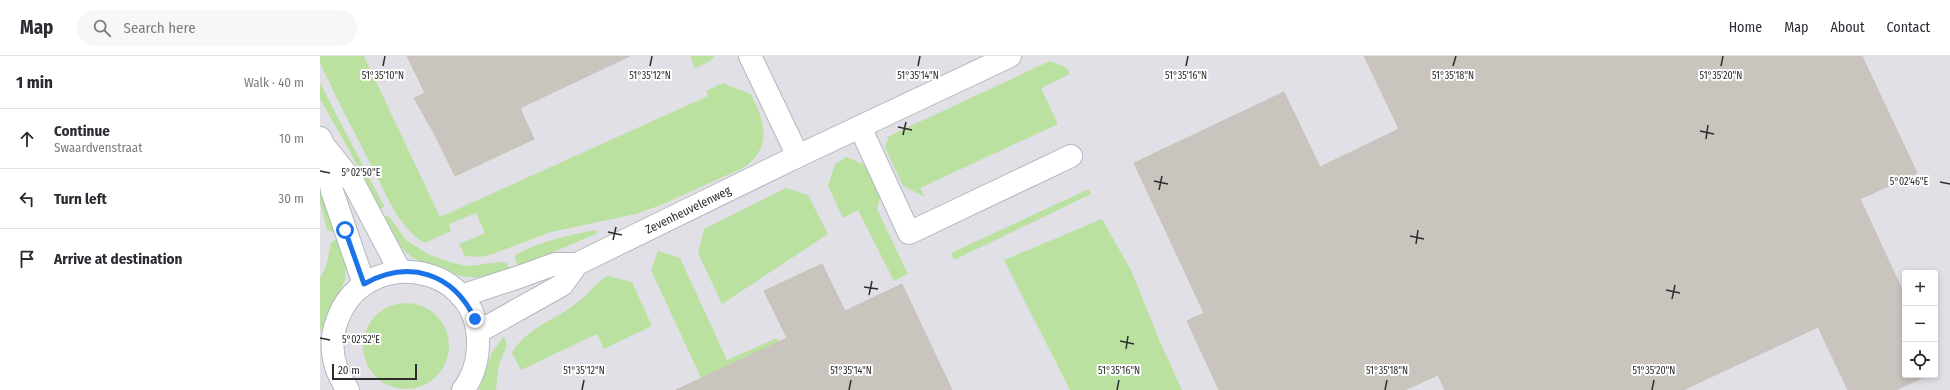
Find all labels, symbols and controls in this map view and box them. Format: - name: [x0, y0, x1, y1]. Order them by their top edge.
- search box: [77, 10, 357, 46]
- text: Map: [20, 16, 53, 39]
- icon: search: [91, 17, 113, 39]
- text: Search here: [123, 19, 196, 37]
- text: Home: [1729, 19, 1762, 36]
- text: Map: [1784, 19, 1808, 36]
- text: About: [1830, 19, 1865, 36]
- text: Contact: [1887, 19, 1930, 36]
- text: 51°35'10"N: [362, 70, 404, 82]
- text: 51°35'12"N: [629, 70, 671, 82]
- text: 51°35'14"N: [897, 70, 939, 82]
- text: 51°35'16"N: [1165, 70, 1207, 82]
- text: 51°35'18"N: [1432, 70, 1474, 82]
- text: 51°35'20"N: [1700, 70, 1742, 82]
- text: 1 min: [16, 72, 53, 93]
- text: Walk · 40 m: [244, 75, 304, 90]
- text: Continue: [54, 122, 110, 140]
- icon: ahead: [16, 128, 38, 150]
- text: 10 m: [279, 131, 304, 146]
- text: Swaardvenstraat: [54, 140, 142, 155]
- text: 5°02'50"E: [342, 167, 381, 179]
- text: 5°02'46"E: [1890, 176, 1928, 188]
- street label: Zevenheuvelenweg: [643, 183, 733, 237]
- icon: left: [16, 188, 38, 210]
- text: Turn left: [54, 190, 107, 208]
- text: 30 m: [278, 191, 304, 206]
- route start: [336, 221, 354, 239]
- icon: arrive: [16, 248, 38, 270]
- text: Arrive at destination: [54, 250, 182, 268]
- map controls: [1902, 270, 1938, 378]
- button: +: [1902, 270, 1938, 306]
- button: −: [1902, 306, 1938, 342]
- route end: [466, 310, 484, 328]
- text: 5°02'52"E: [342, 334, 380, 346]
- button: locate: [1902, 342, 1938, 378]
- scale bar: [332, 362, 417, 381]
- text: 20 m: [338, 364, 360, 377]
- text: 51°35'12"N: [563, 365, 605, 377]
- text: 51°35'14"N: [830, 365, 872, 377]
- text: 51°35'16"N: [1098, 365, 1140, 377]
- text: 51°35'18"N: [1366, 365, 1408, 377]
- text: 51°35'20"N: [1633, 365, 1675, 377]

